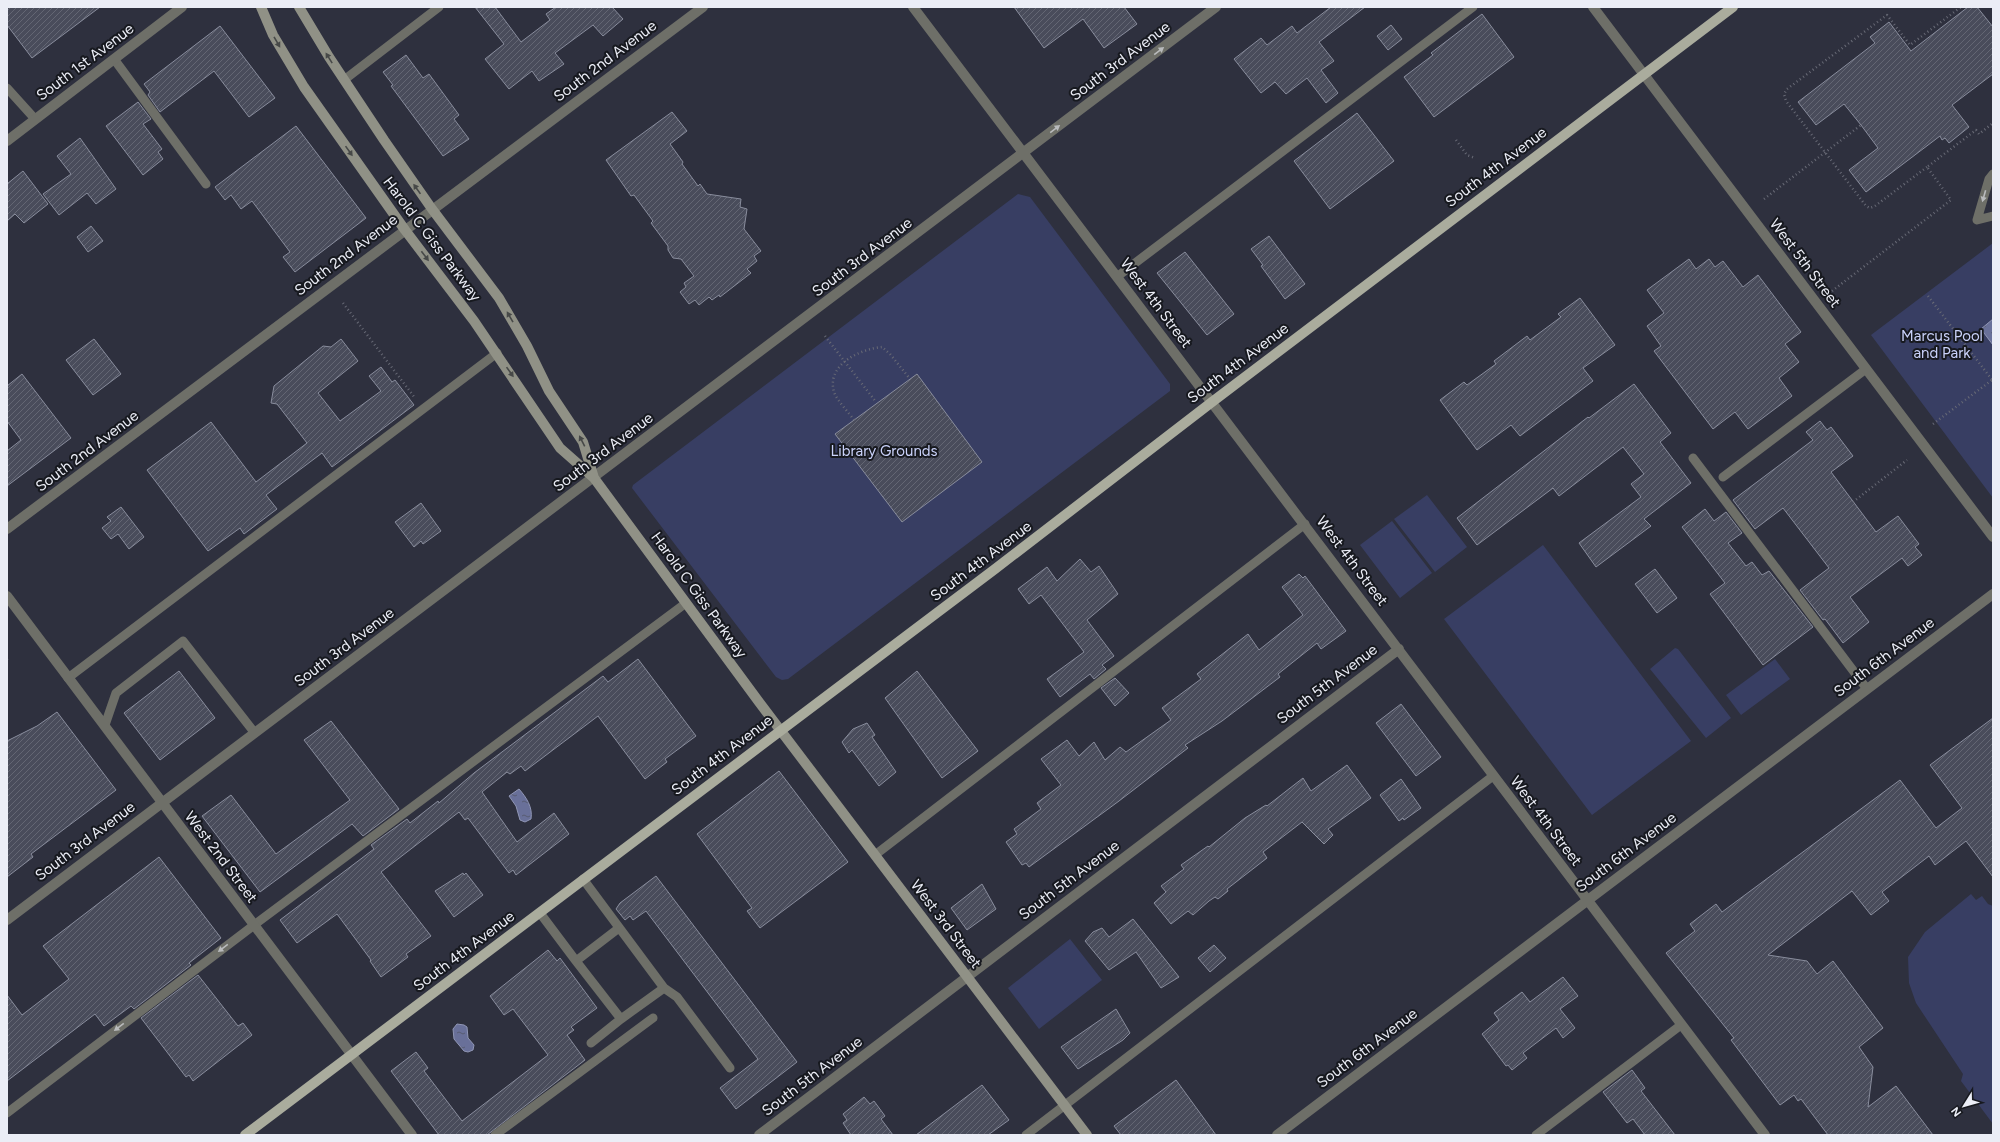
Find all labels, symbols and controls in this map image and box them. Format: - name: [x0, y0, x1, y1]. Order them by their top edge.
- street label: South 2nd Avenue: [550, 16, 660, 106]
- street label: South 3rd Avenue: [1066, 18, 1174, 104]
- street label: South 1st Avenue: [33, 20, 137, 104]
- one-way arrow: [274, 36, 281, 48]
- one-way arrow: [1153, 46, 1164, 55]
- one-way arrow: [325, 53, 333, 63]
- street label: South 4th Avenue: [1442, 123, 1550, 211]
- one-way arrow: [1050, 125, 1061, 134]
- one-way arrow: [345, 145, 353, 156]
- street label: Harold C Giss Parkway: [379, 173, 485, 305]
- one-way arrow: [413, 183, 421, 194]
- one-way arrow: [1981, 190, 1987, 202]
- street label: South 2nd Avenue: [291, 210, 401, 300]
- street label: South 3rd Avenue: [808, 214, 916, 300]
- street label: West 5th Street: [1766, 215, 1844, 311]
- one-way arrow: [420, 251, 429, 262]
- street label: West 4th Street: [1116, 255, 1196, 352]
- one-way arrow: [506, 311, 513, 323]
- street label: South 4th Avenue: [1184, 319, 1292, 407]
- park label: Marcus Pool and Park: [1901, 327, 1983, 362]
- one-way arrow: [506, 367, 514, 378]
- street label: South 2nd Avenue: [32, 406, 142, 496]
- street label: South 3rd Avenue: [549, 409, 657, 495]
- one-way arrow: [578, 435, 585, 447]
- park label: Library Grounds: [830, 442, 938, 460]
- street label: West 4th Street: [1312, 513, 1392, 610]
- street label: South 4th Avenue: [927, 517, 1035, 605]
- street label: Harold C Giss Parkway: [647, 529, 751, 661]
- street label: South 3rd Avenue: [290, 604, 398, 690]
- street label: South 6th Avenue: [1830, 613, 1938, 701]
- street label: South 5th Avenue: [1273, 640, 1381, 728]
- street label: South 4th Avenue: [668, 711, 776, 799]
- street label: West 4th Street: [1506, 773, 1586, 870]
- street label: South 3rd Avenue: [31, 798, 139, 884]
- street label: West 2nd Street: [181, 808, 261, 906]
- street label: South 6th Avenue: [1572, 808, 1680, 896]
- street label: South 5th Avenue: [1015, 836, 1123, 924]
- street label: West 3rd Street: [907, 876, 985, 972]
- street label: South 4th Avenue: [410, 907, 518, 995]
- one-way arrow: [217, 944, 228, 953]
- street label: South 6th Avenue: [1313, 1004, 1421, 1092]
- one-way arrow: [114, 1023, 125, 1031]
- street label: South 5th Avenue: [758, 1032, 866, 1120]
- north arrow: [1944, 1086, 1984, 1126]
- text: N: [1949, 1104, 1964, 1119]

